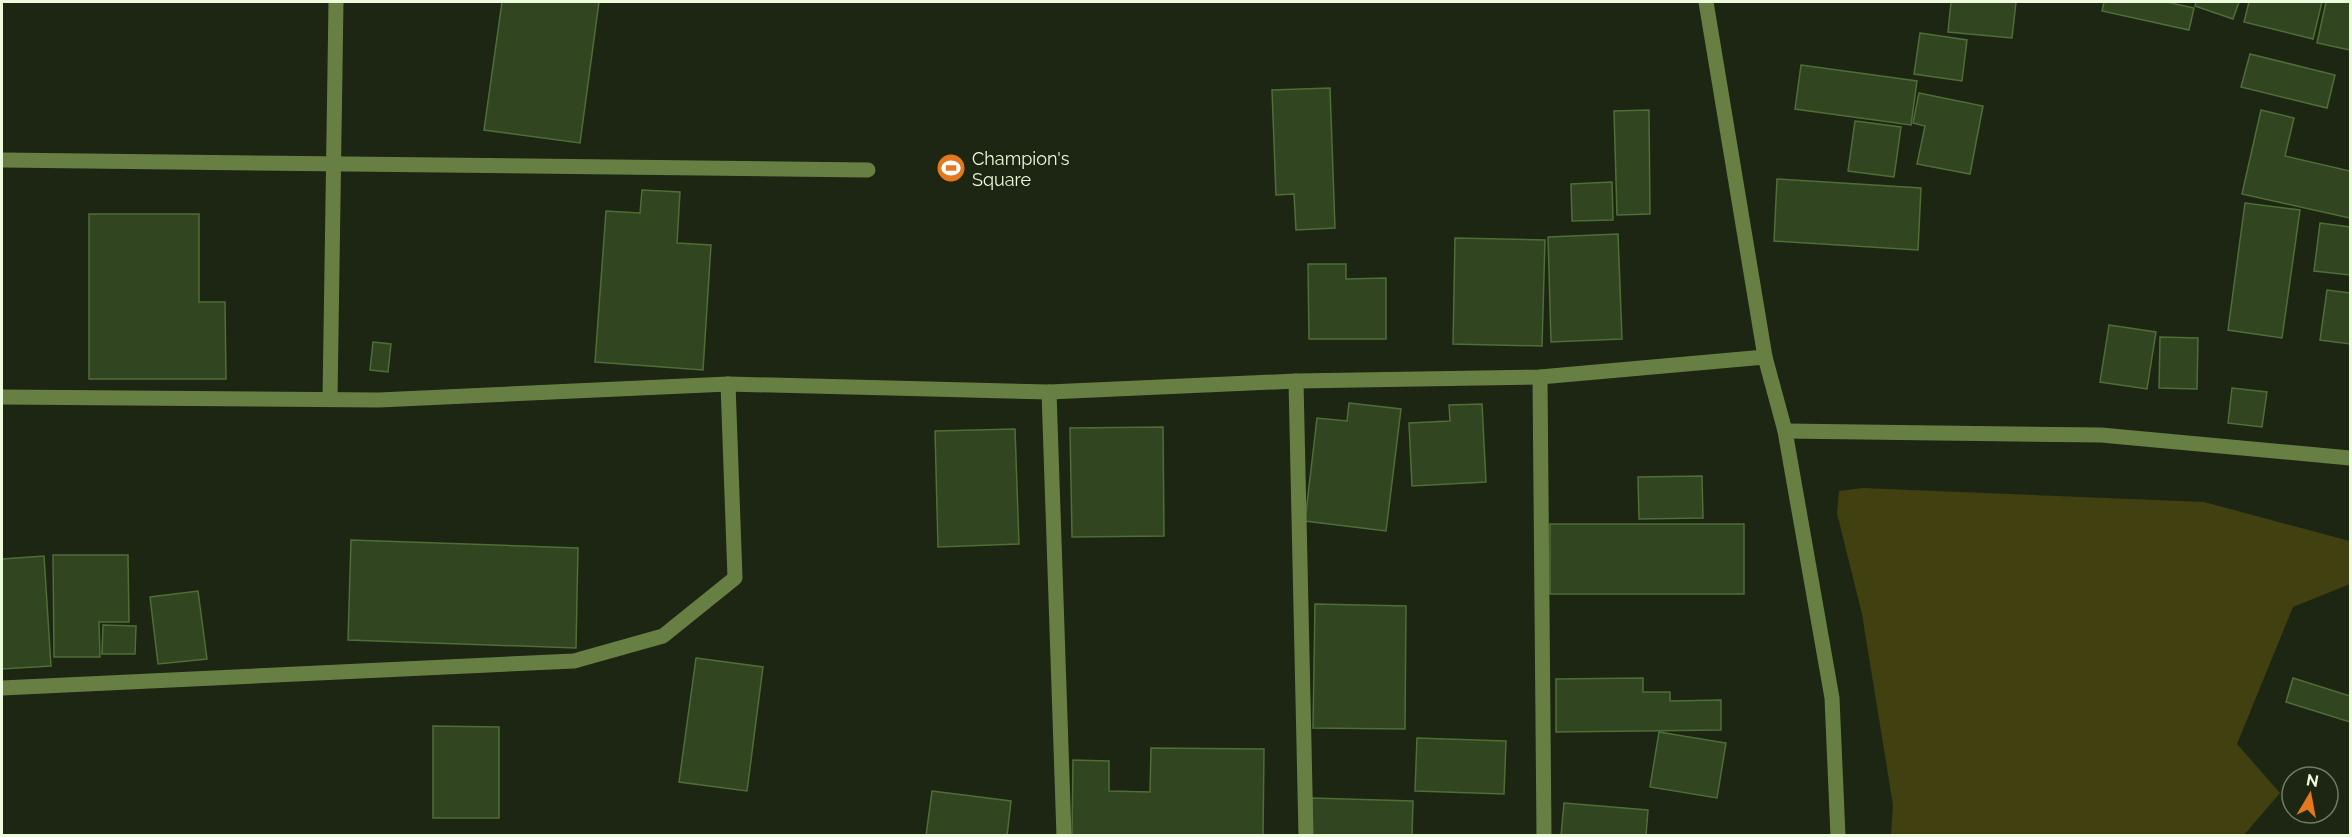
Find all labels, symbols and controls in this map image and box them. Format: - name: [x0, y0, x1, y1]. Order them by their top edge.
- place label: Champion's Square: [972, 148, 1070, 190]
- sports icon: Champion's Square: [935, 152, 967, 184]
- north arrow: [2280, 765, 2340, 825]
- text: N: [2305, 770, 2320, 791]

